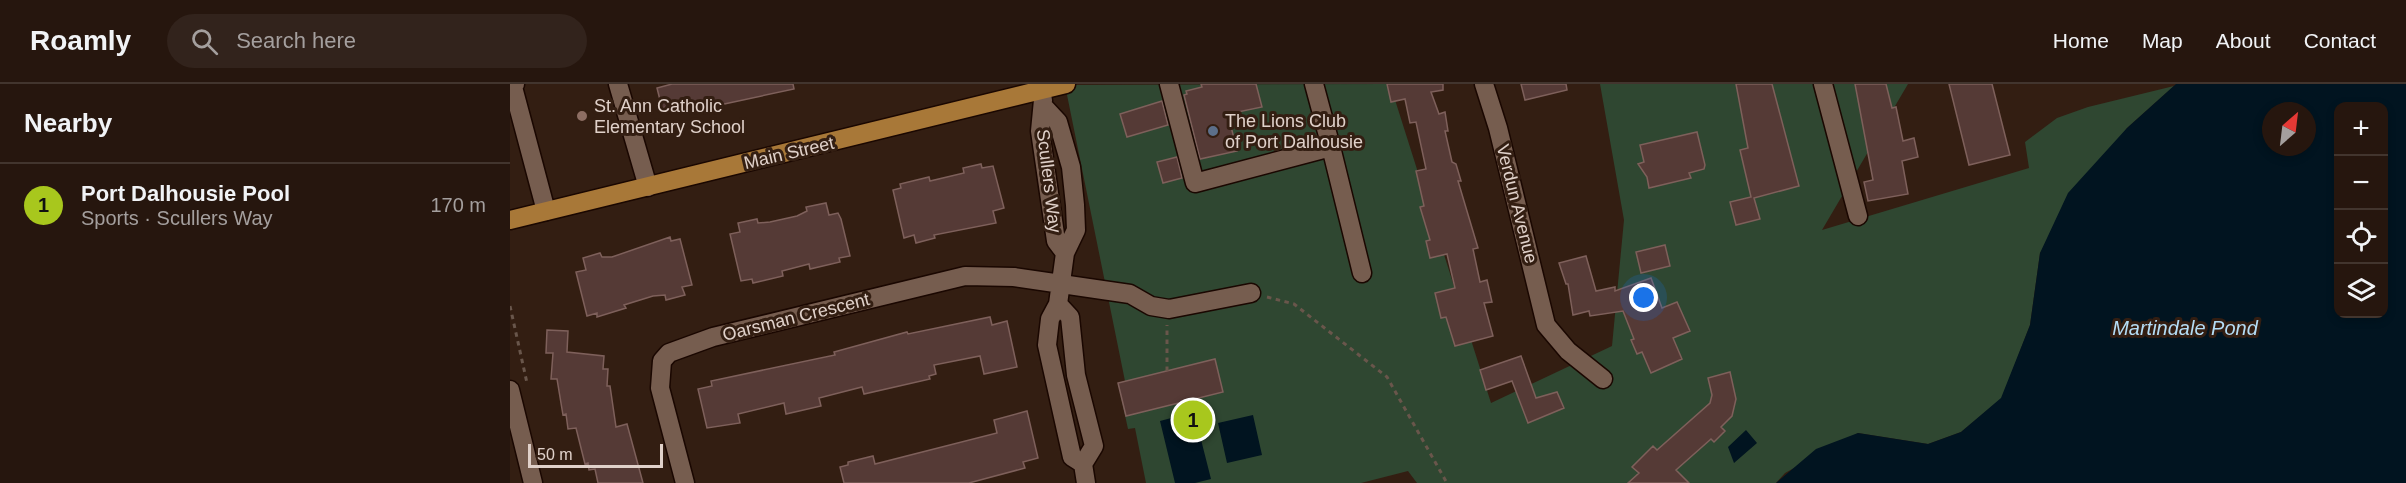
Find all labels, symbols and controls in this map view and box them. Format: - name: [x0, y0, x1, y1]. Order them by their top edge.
- search box: [167, 14, 587, 68]
- text: Roamly: [30, 25, 131, 56]
- icon: search: [188, 25, 221, 58]
- text: Search here: [236, 28, 356, 53]
- text: Home: [2053, 29, 2109, 52]
- text: Map: [2142, 29, 2183, 52]
- text: About: [2216, 29, 2271, 52]
- text: Contact: [2304, 29, 2376, 52]
- place label: St. Ann Catholic Elementary School: [594, 96, 745, 137]
- north arrow: [2262, 102, 2316, 156]
- map controls: [2334, 102, 2388, 318]
- button: +: [2334, 102, 2388, 156]
- text: Nearby: [24, 108, 112, 138]
- marker: St. Ann Catholic Elementary School: [575, 109, 589, 123]
- place label: The Lions Club of Port Dalhousie: [1225, 111, 1363, 152]
- marker: The Lions Club of Port Dalhousie: [1206, 124, 1220, 138]
- street label: Scullers Way: [1033, 128, 1065, 234]
- street label: Main Street: [742, 133, 836, 173]
- street label: Verdun Avenue: [1493, 142, 1541, 266]
- button: −: [2334, 156, 2388, 210]
- text: Port Dalhousie Pool: [81, 181, 290, 206]
- text: 1: [38, 194, 49, 216]
- text: 170 m: [430, 194, 486, 216]
- text: Sports · Scullers Way: [81, 207, 273, 229]
- button: locate: [2334, 210, 2388, 264]
- button: layers: [2334, 264, 2388, 318]
- your location: [1629, 283, 1658, 312]
- street label: Oarsman Crescent: [720, 289, 872, 345]
- water label: Martindale Pond: [2112, 317, 2259, 339]
- pin: 1: [1174, 398, 1212, 442]
- scale bar: [528, 441, 663, 468]
- text: 50 m: [537, 446, 573, 463]

